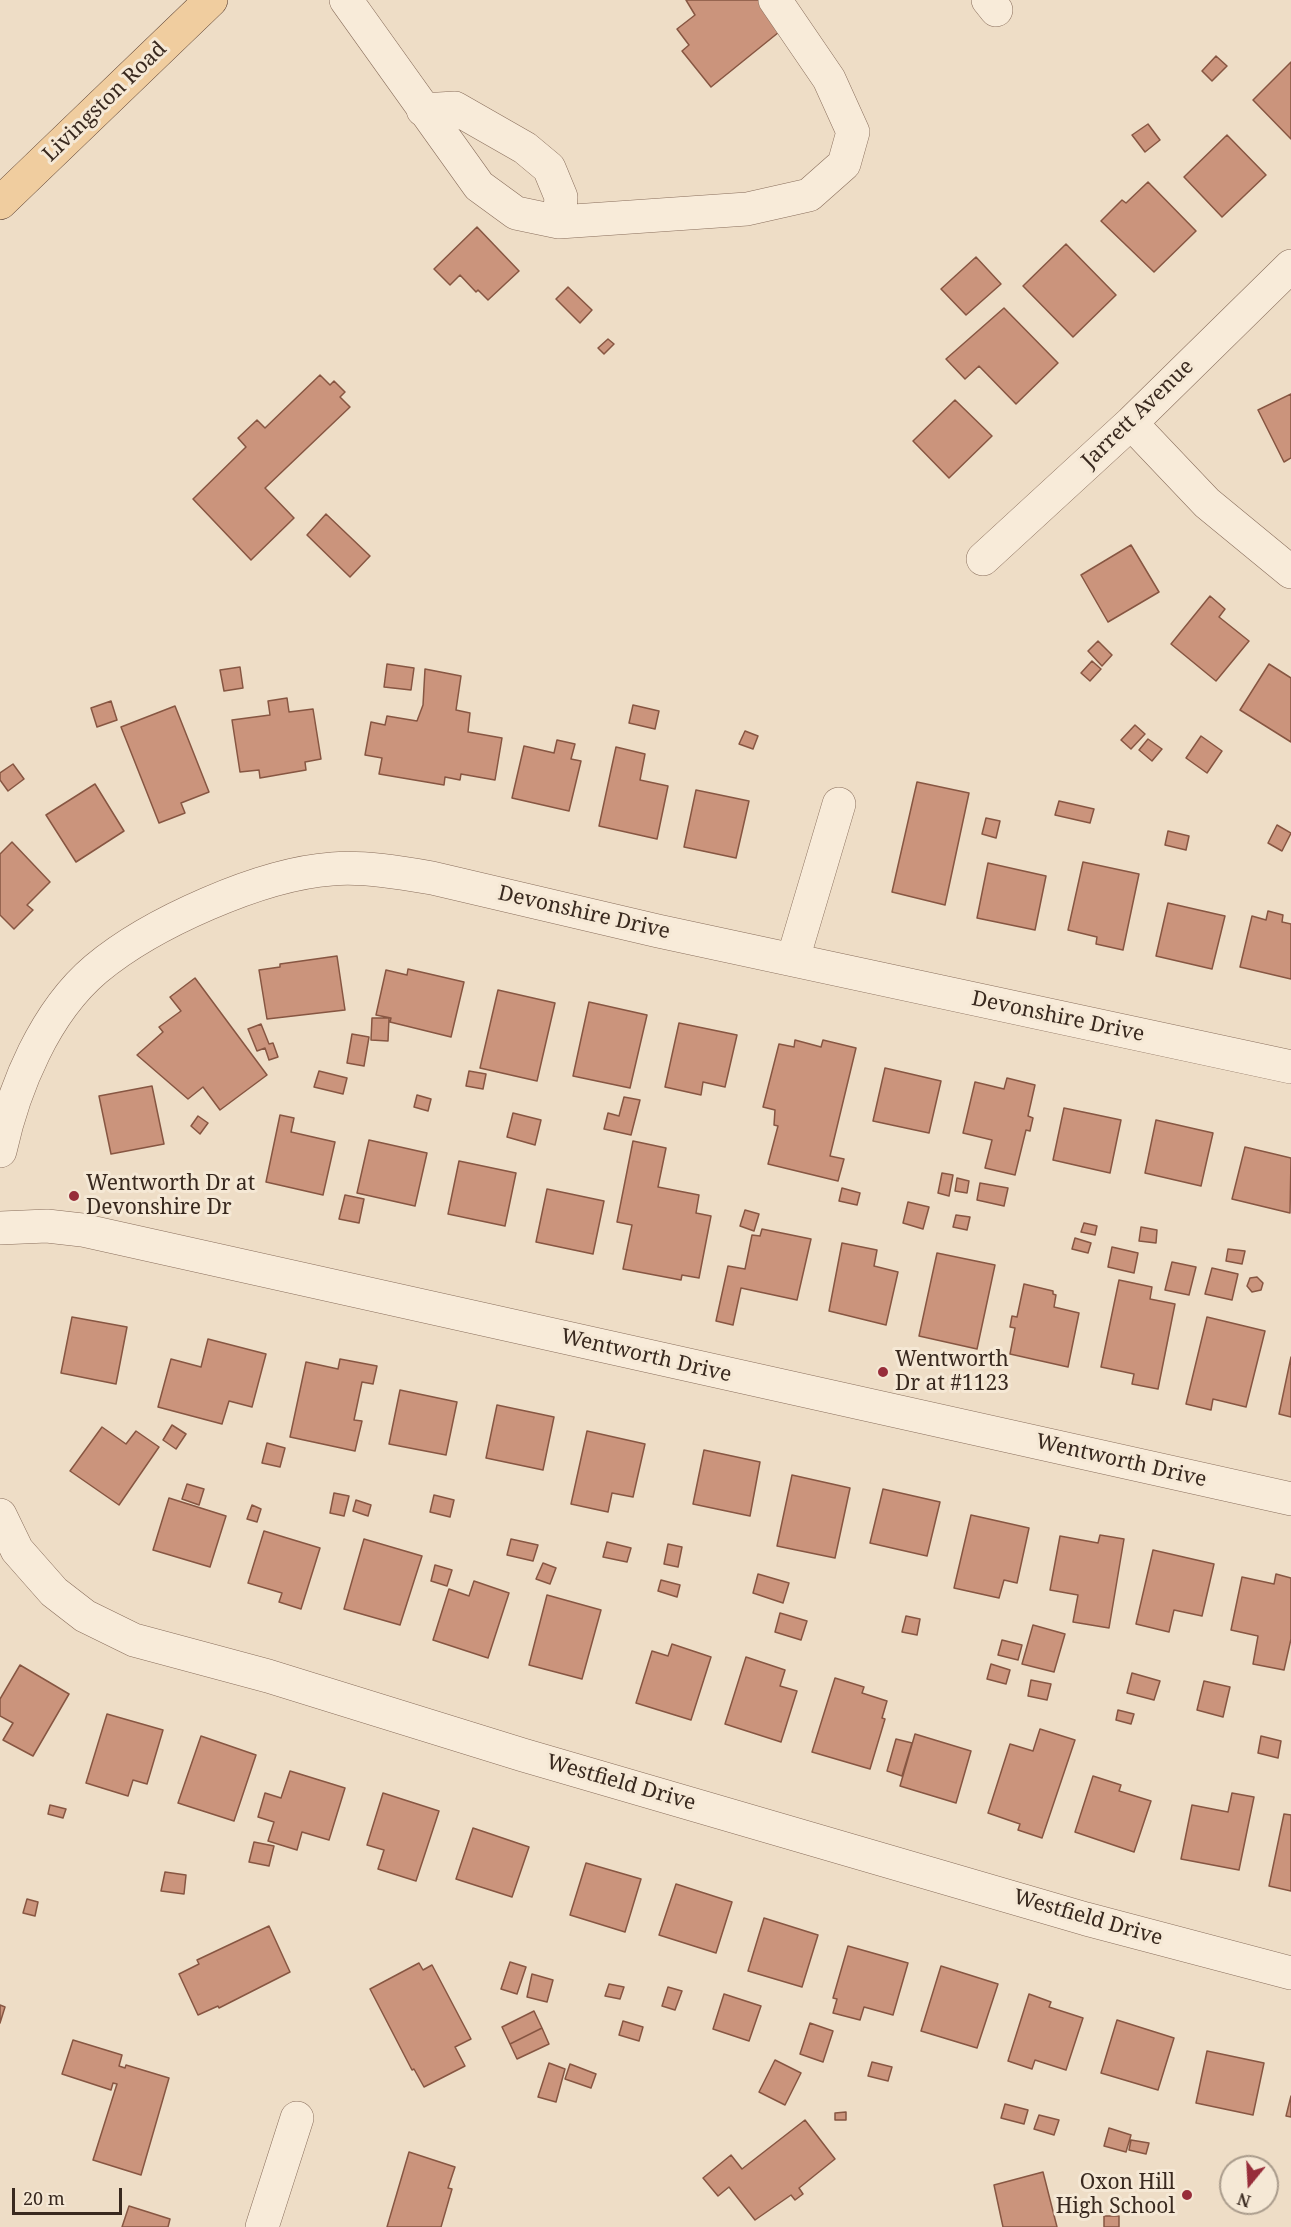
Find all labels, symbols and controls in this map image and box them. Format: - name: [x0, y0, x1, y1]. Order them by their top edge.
- street label: Livingston Road: [38, 37, 172, 167]
- street label: Jarrett Avenue: [1077, 354, 1199, 474]
- street label: Devonshire Drive: [496, 881, 672, 945]
- street label: Devonshire Drive: [969, 986, 1147, 1048]
- place label: Wentworth Dr at Devonshire Dr: [86, 1171, 255, 1221]
- marker: Wentworth Dr at Devonshire Dr: [67, 1189, 81, 1203]
- street label: Wentworth Drive: [558, 1324, 734, 1388]
- place label: Wentworth Dr at #1123: [895, 1347, 1009, 1397]
- marker: Wentworth Dr at #1123: [876, 1365, 890, 1379]
- street label: Wentworth Drive: [1033, 1429, 1209, 1493]
- street label: Westfield Drive: [543, 1750, 699, 1816]
- street label: Westfield Drive: [1010, 1885, 1166, 1951]
- north arrow: [1219, 2155, 1279, 2215]
- place label: Oxon Hill High School: [1056, 2170, 1175, 2220]
- scale bar: [15, 2176, 124, 2214]
- text: 20 m: [23, 2186, 65, 2210]
- marker: Oxon Hill High School: [1180, 2188, 1194, 2202]
- text: N: [1235, 2188, 1253, 2213]

